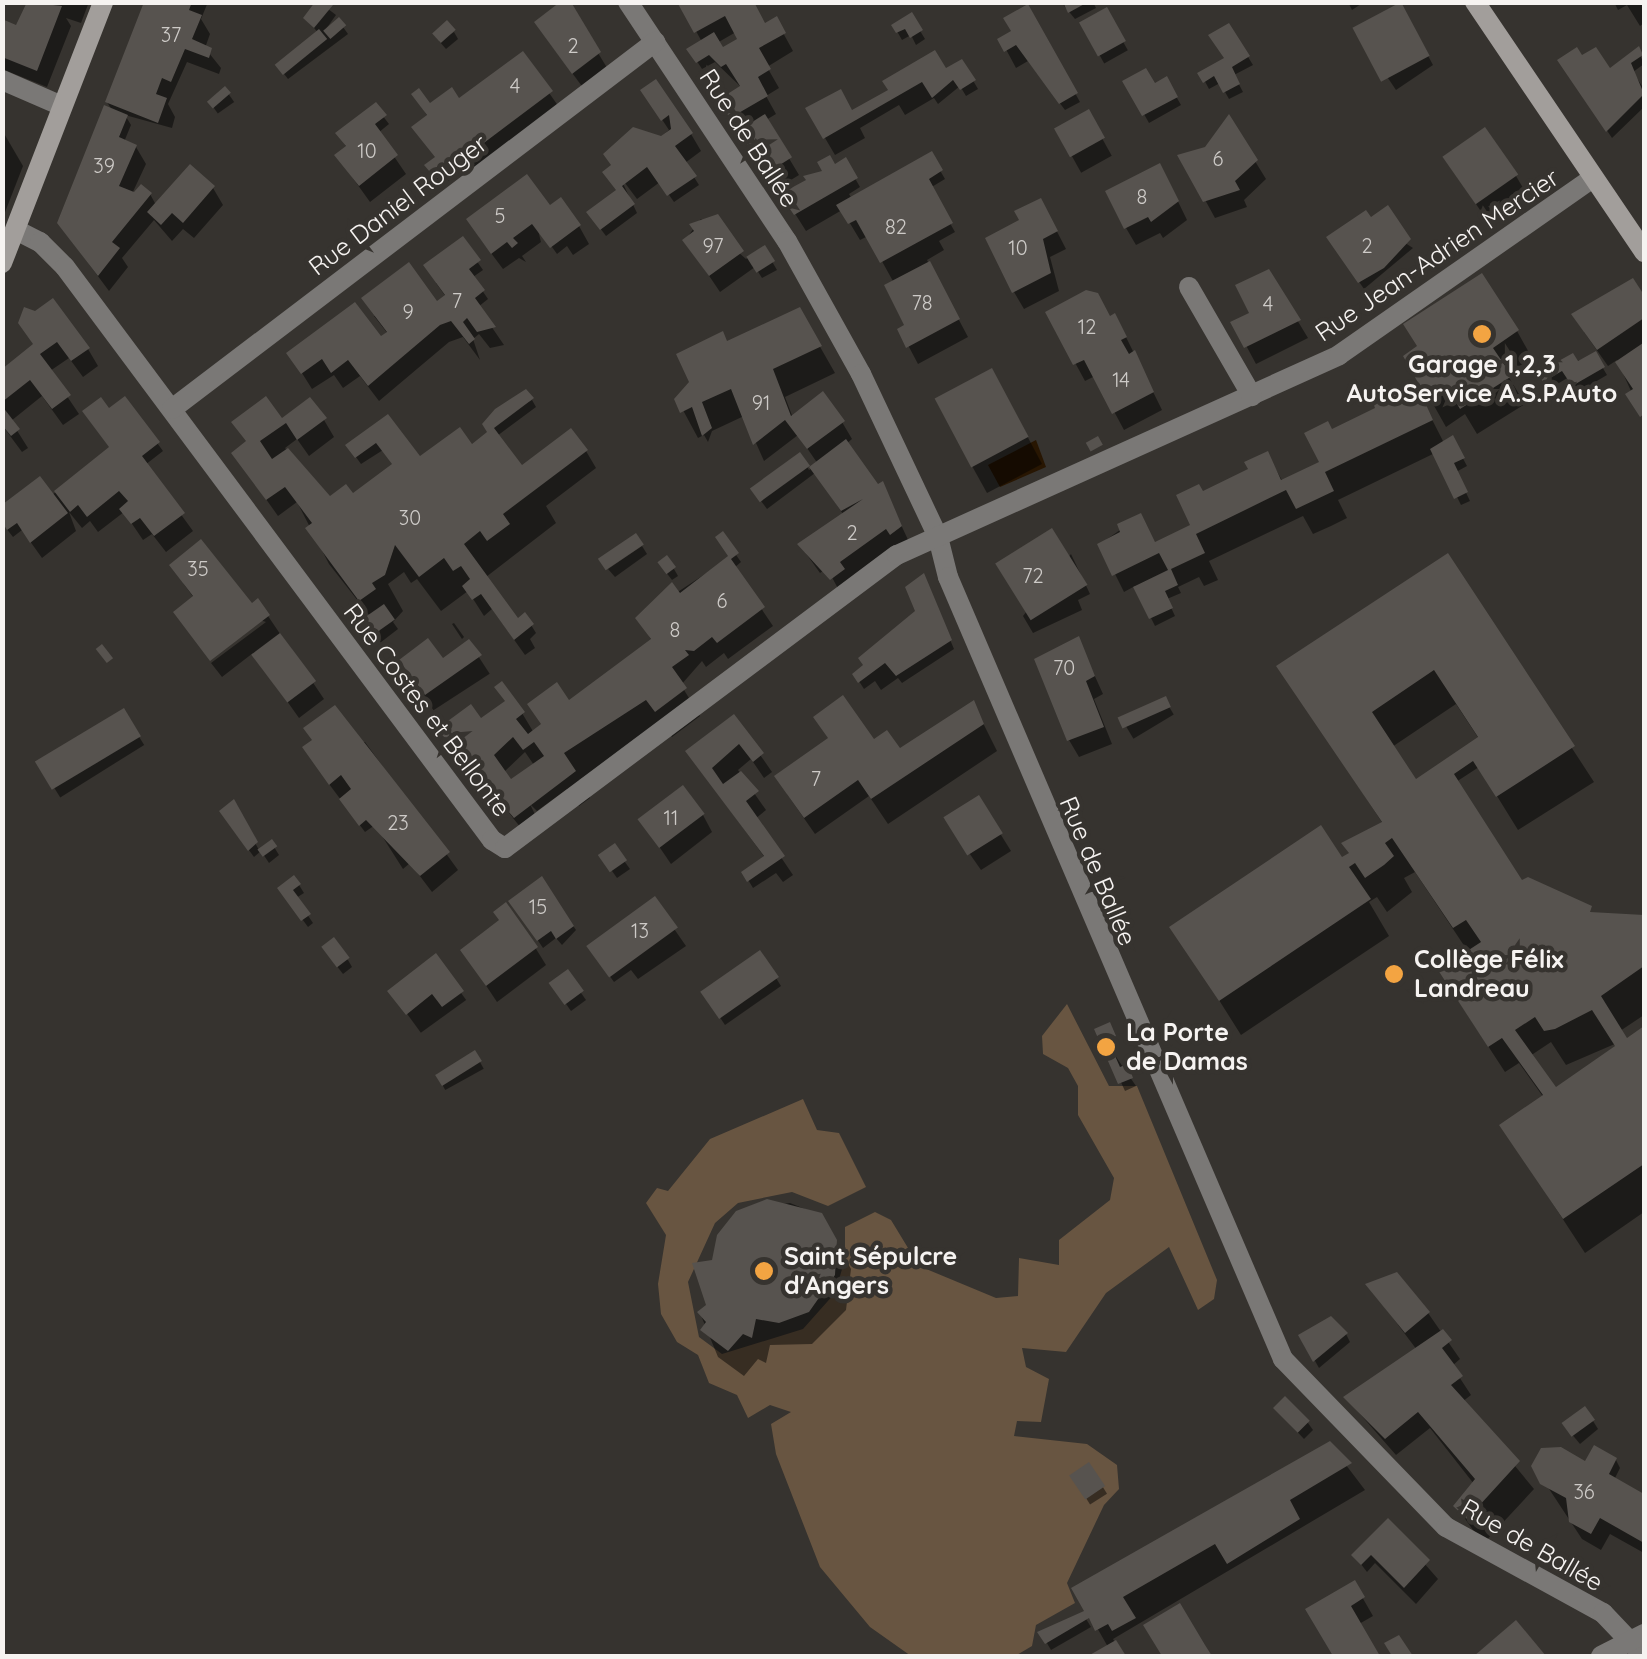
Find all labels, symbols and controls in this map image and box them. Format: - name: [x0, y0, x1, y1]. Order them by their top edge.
- house number: 37: [161, 22, 181, 46]
- house number: 2: [567, 33, 579, 57]
- street label: Rue de Ballée: [693, 63, 805, 213]
- house number: 4: [510, 73, 520, 97]
- street label: Rue Daniel Rouger: [303, 128, 493, 282]
- house number: 10: [357, 138, 377, 162]
- house number: 6: [1213, 146, 1223, 170]
- house number: 39: [93, 153, 115, 177]
- street label: Rue Jean-Adrien Mercier: [1310, 162, 1564, 348]
- house number: 8: [1137, 184, 1147, 208]
- house number: 5: [495, 203, 505, 227]
- house number: 82: [885, 214, 907, 238]
- house number: 97: [703, 233, 723, 257]
- house number: 2: [1361, 233, 1373, 257]
- house number: 10: [1008, 235, 1028, 259]
- house number: 7: [452, 288, 462, 312]
- house number: 78: [911, 290, 933, 314]
- house number: 4: [1263, 291, 1273, 315]
- house number: 9: [402, 299, 414, 323]
- house number: 12: [1078, 314, 1096, 338]
- marker: Garage 1,2,3 AutoService A.S.P.Auto: [1471, 323, 1493, 345]
- place label: Garage 1,2,3 AutoService A.S.P.Auto: [1347, 350, 1617, 409]
- house number: 14: [1112, 367, 1130, 391]
- house number: 91: [752, 390, 770, 414]
- house number: 30: [399, 505, 421, 529]
- house number: 2: [846, 520, 858, 544]
- house number: 35: [187, 556, 209, 580]
- house number: 72: [1022, 563, 1044, 587]
- house number: 6: [717, 588, 727, 612]
- street label: Rue Costes et Bellonte: [337, 598, 517, 822]
- house number: 8: [670, 617, 680, 641]
- house number: 70: [1053, 655, 1075, 679]
- house number: 7: [811, 766, 821, 790]
- street label: Rue de Ballée: [1053, 792, 1143, 950]
- house number: 11: [664, 805, 678, 829]
- house number: 23: [387, 810, 409, 834]
- house number: 15: [529, 894, 547, 918]
- house number: 13: [631, 918, 649, 942]
- place label: Collège Félix Landreau: [1414, 945, 1564, 1004]
- marker: Collège Félix Landreau: [1383, 963, 1405, 985]
- place label: La Porte de Damas: [1126, 1018, 1248, 1077]
- marker: La Porte de Damas: [1095, 1036, 1117, 1058]
- place label: Saint Sépulcre d'Angers: [784, 1242, 957, 1301]
- marker: Saint Sépulcre d'Angers: [753, 1260, 775, 1282]
- house number: 36: [1573, 1479, 1595, 1503]
- street label: Rue de Ballée: [1456, 1492, 1608, 1598]

